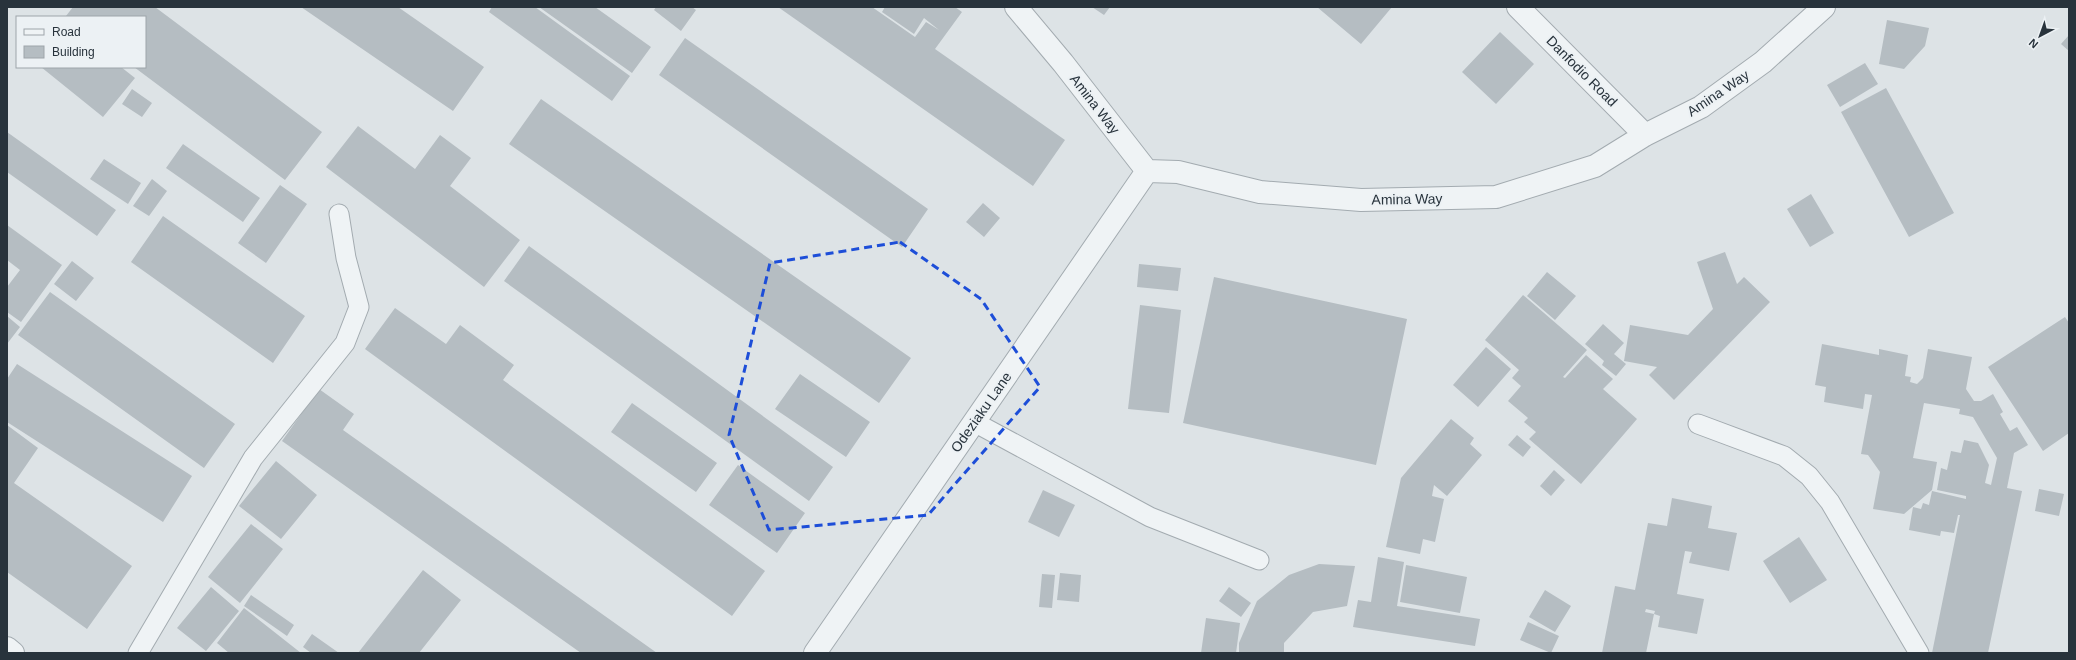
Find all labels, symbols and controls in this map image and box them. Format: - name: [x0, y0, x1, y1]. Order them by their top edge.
- legend: [16, 16, 146, 68]
- north arrow: [2020, 16, 2060, 56]
- text: Road: [52, 25, 81, 39]
- street label: Danfodio Road: [1543, 32, 1621, 110]
- text: N: [2026, 36, 2040, 51]
- text: Building: [52, 45, 95, 59]
- street label: Amina Way: [1684, 66, 1752, 120]
- street label: Amina Way: [1067, 71, 1123, 137]
- street label: Amina Way: [1371, 190, 1443, 208]
- street label: Odeziaku Lane: [947, 369, 1015, 455]

